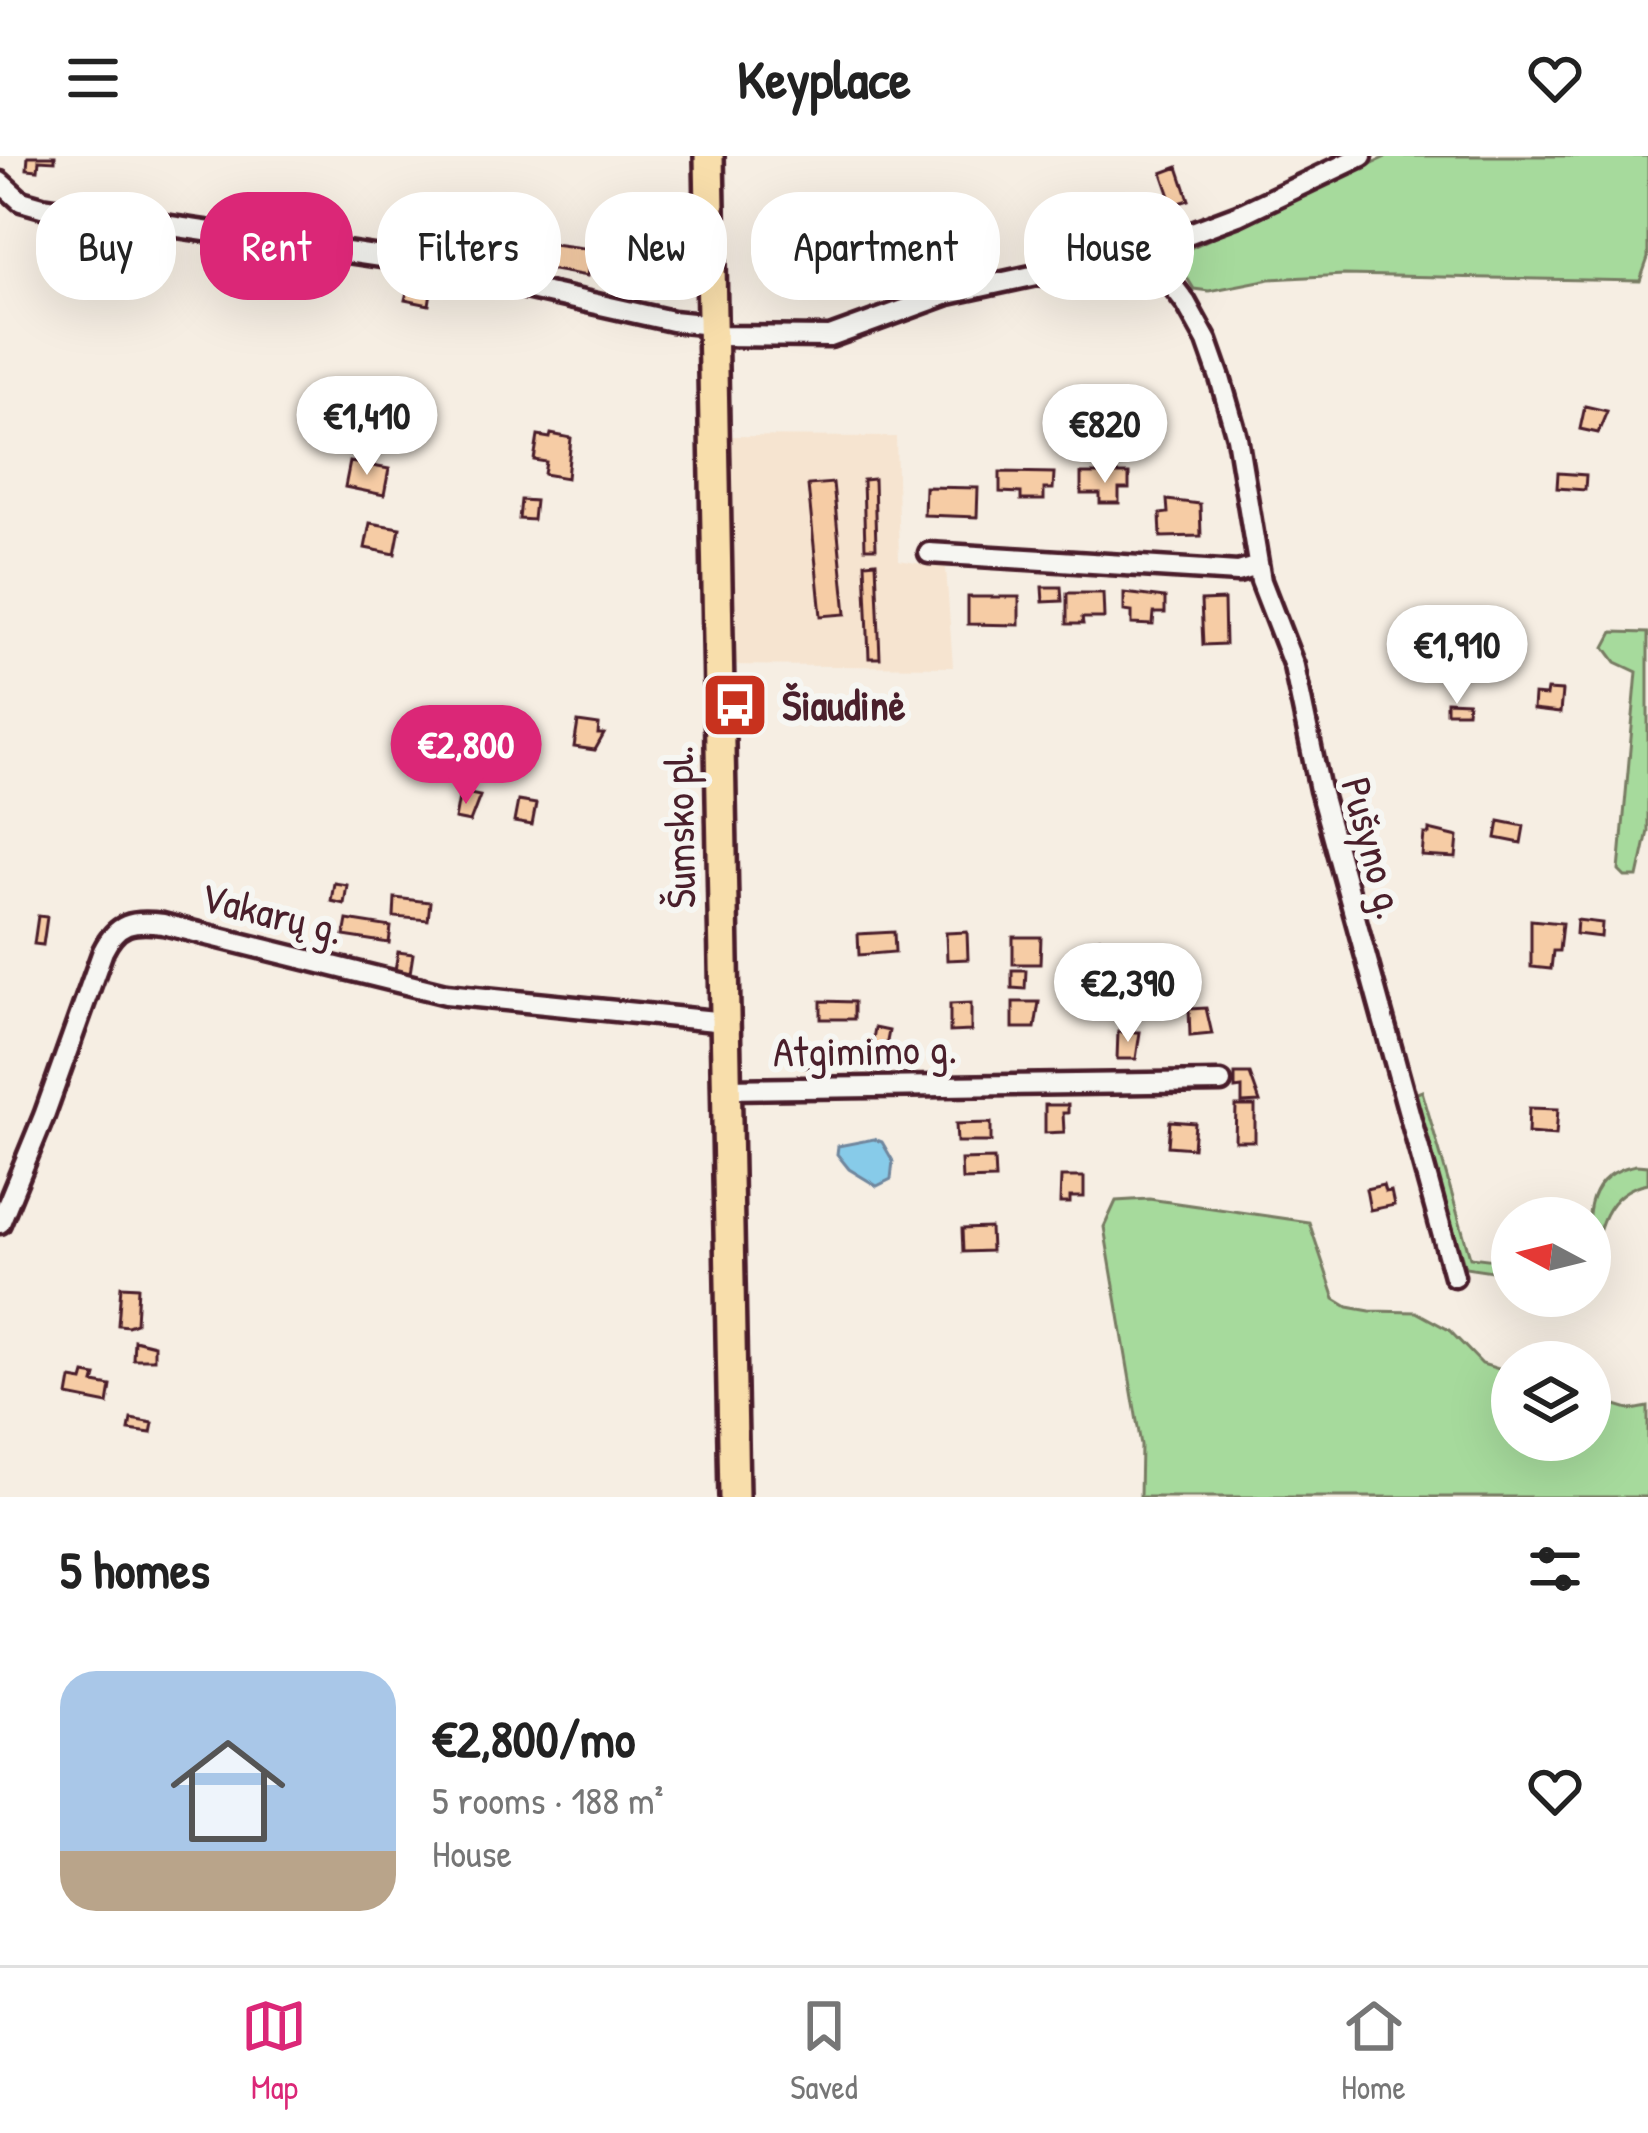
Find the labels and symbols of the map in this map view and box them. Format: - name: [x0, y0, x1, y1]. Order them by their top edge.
- pin: €1,410: [269, 376, 465, 478]
- pin: €820: [1034, 384, 1176, 486]
- pin: €1,910: [1359, 605, 1555, 707]
- bus stop icon: Šiaudinė: [700, 670, 770, 740]
- place label: Šiaudinė: [782, 676, 906, 733]
- pin: €2,800: [368, 705, 564, 807]
- street label: Šumsko pl.: [649, 745, 708, 909]
- street label: Pušyno g.: [1328, 771, 1421, 925]
- street label: Vakarų g.: [195, 867, 349, 958]
- pin: €2,390: [1030, 943, 1226, 1045]
- street label: Atgimimo g.: [773, 1019, 957, 1080]
- north arrow: [1491, 1197, 1611, 1317]

